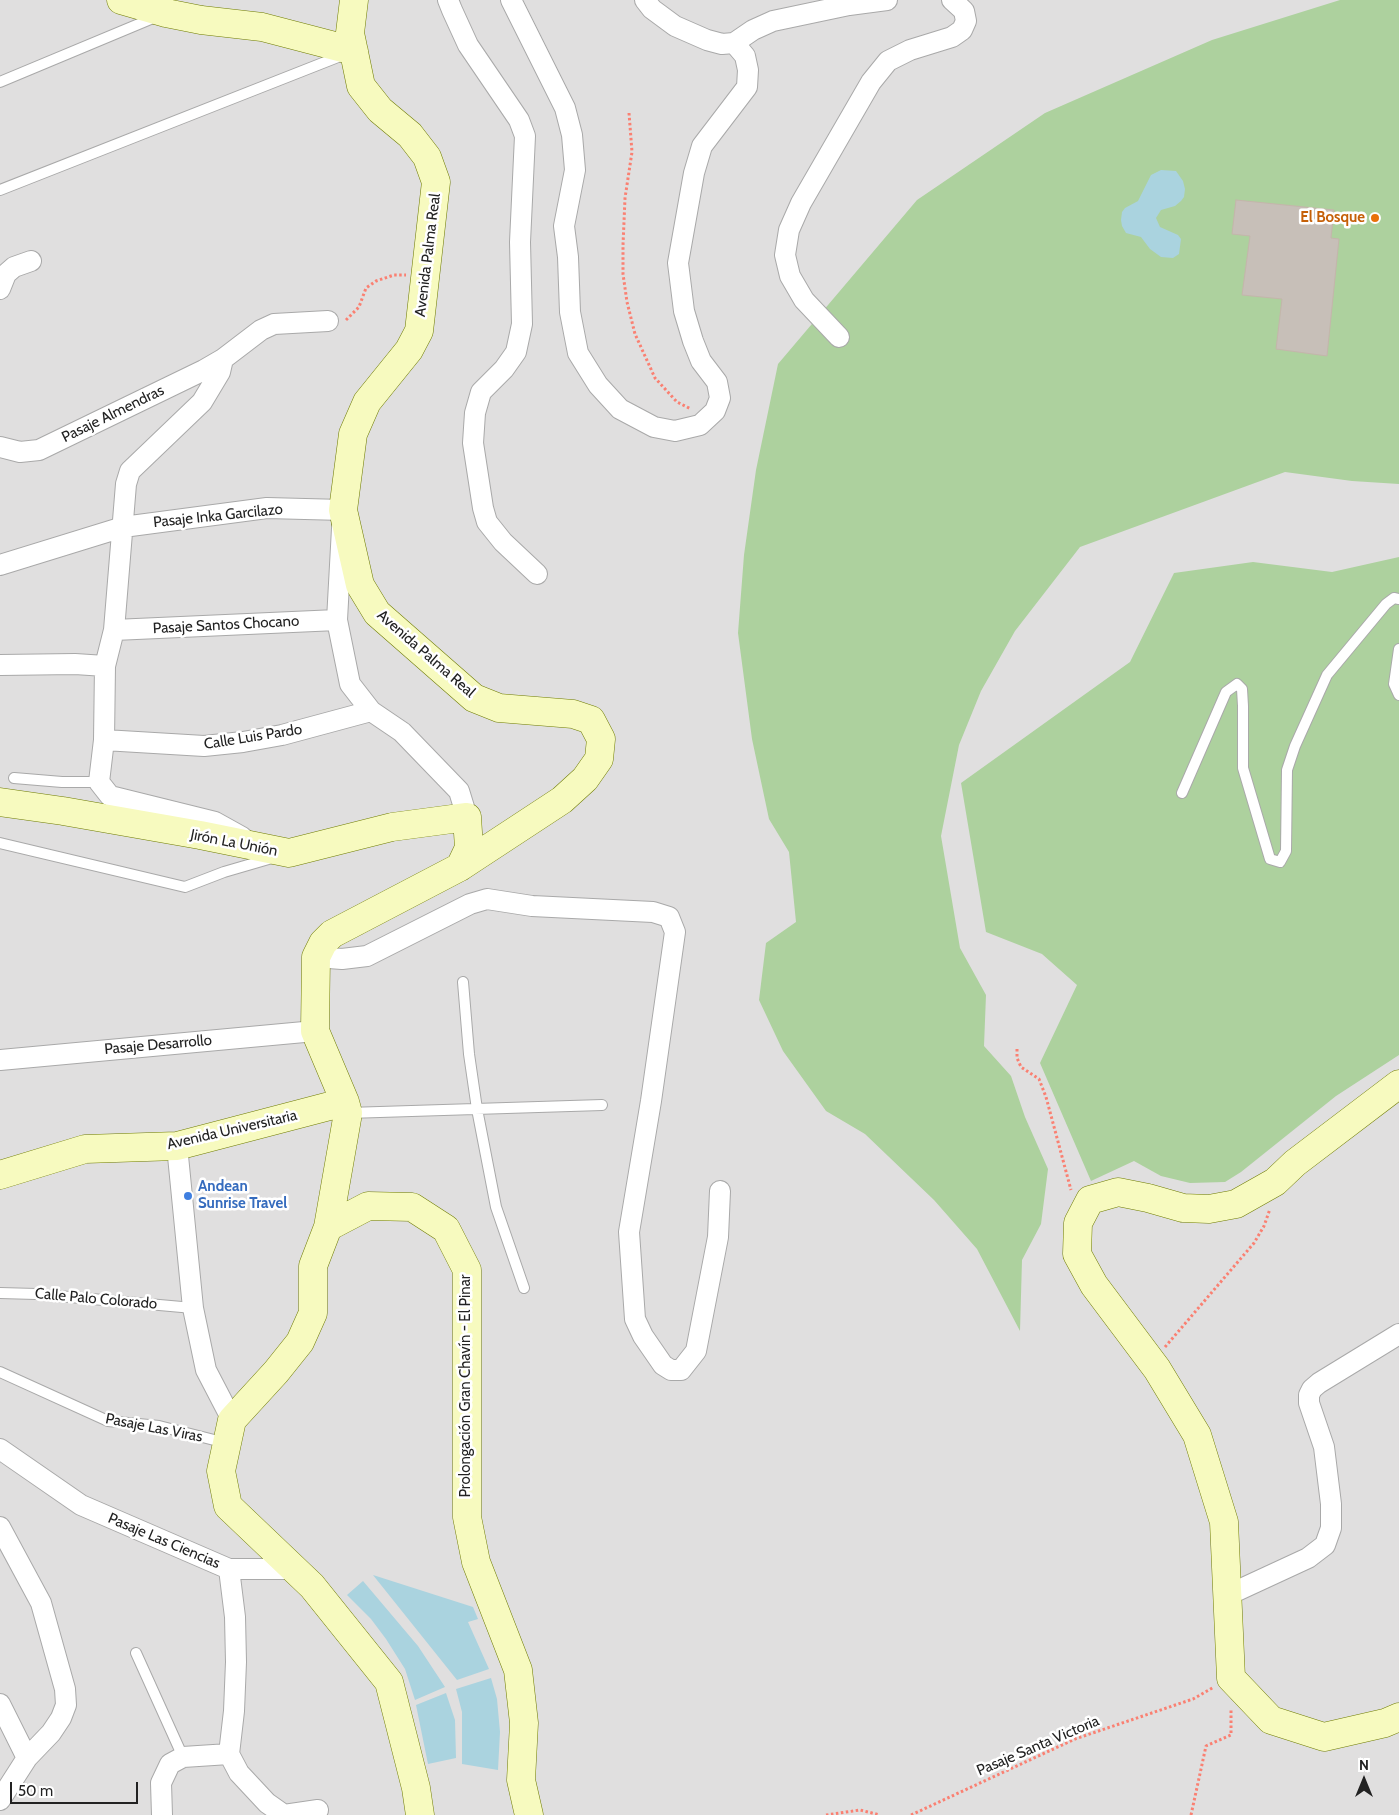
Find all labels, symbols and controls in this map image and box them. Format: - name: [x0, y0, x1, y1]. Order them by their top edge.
- street label: Avenida Palma Real: [412, 192, 444, 318]
- place label: El Bosque: [1300, 209, 1365, 227]
- marker: El Bosque: [1369, 212, 1381, 224]
- street label: Pasaje Almendras: [59, 381, 167, 447]
- street label: Pasaje Inka Garcilazo: [152, 500, 284, 532]
- street label: Avenida Palma Real: [373, 606, 479, 702]
- street label: Pasaje Santos Chocano: [152, 612, 300, 638]
- street label: Calle Luis Pardo: [203, 720, 303, 754]
- street label: Jirón La Unión: [189, 826, 279, 860]
- street label: Pasaje Desarrollo: [103, 1031, 213, 1059]
- street label: Avenida Universitaria: [165, 1106, 299, 1154]
- place label: Andean Sunrise Travel: [198, 1178, 287, 1213]
- marker: Andean Sunrise Travel: [182, 1190, 194, 1202]
- street label: Prolongación Gran Chavín - El Pinar: [457, 1274, 475, 1498]
- street label: Calle Palo Colorado: [34, 1285, 158, 1313]
- street label: Pasaje Las Viras: [104, 1410, 204, 1446]
- street label: Pasaje Las Ciencias: [105, 1509, 223, 1573]
- street label: Pasaje Santa Victoria: [974, 1712, 1102, 1780]
- north arrow: [1339, 1755, 1389, 1805]
- text: N: [1359, 1756, 1369, 1774]
- scale bar: [12, 1772, 140, 1804]
- text: 50 m: [18, 1782, 53, 1800]

